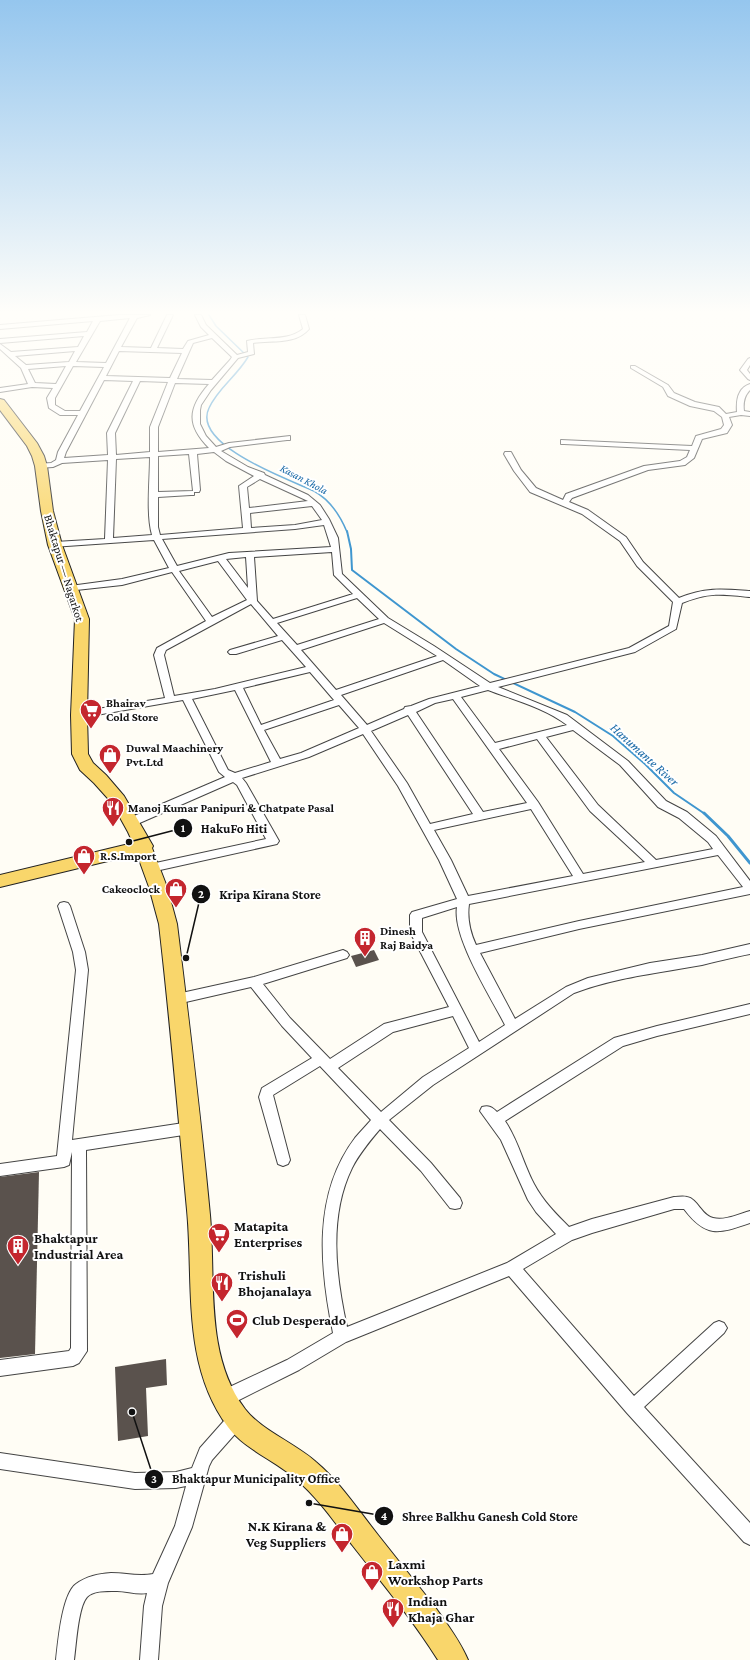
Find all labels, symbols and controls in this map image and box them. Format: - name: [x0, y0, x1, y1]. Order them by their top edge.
- water label: Kasan Khola: [278, 462, 330, 496]
- street label: Bhaktapur — Nagarkot: [41, 513, 87, 624]
- place label: Bhairav Cold Store: [106, 696, 159, 724]
- supermarket icon: Bhairav Cold Store: [78, 697, 104, 730]
- water label: Hanumante River: [607, 720, 682, 789]
- place label: Duwal Maachinery Pvt.Ltd: [126, 741, 223, 769]
- shop icon: Duwal Maachinery Pvt.Ltd: [97, 742, 123, 775]
- restaurant icon: Manoj Kumar Panipuri & Chatpate Pasal: [100, 795, 126, 828]
- place label: Manoj Kumar Panipuri & Chatpate Pasal: [128, 801, 334, 815]
- callout: HakuFo Hiti: [173, 816, 275, 841]
- text: 1: [181, 821, 186, 835]
- text: HakuFo Hiti: [201, 821, 267, 836]
- shop icon: R.S.Import: [71, 843, 97, 876]
- place label: R.S.Import: [100, 849, 157, 863]
- shop icon: Cakeoclock: [163, 876, 189, 909]
- place label: Cakeoclock: [102, 882, 160, 896]
- callout: Kripa Kirana Store: [191, 882, 329, 907]
- text: 2: [198, 887, 204, 901]
- text: Kripa Kirana Store: [219, 887, 321, 902]
- place label: Dinesh Raj Baidya: [380, 924, 433, 952]
- building icon: Dinesh Raj Baidya: [352, 925, 378, 958]
- place label: Matapita Enterprises: [234, 1218, 303, 1250]
- supermarket icon: Matapita Enterprises: [206, 1221, 232, 1254]
- place label: Bhaktapur Industrial Area: [34, 1230, 123, 1262]
- building icon: Bhaktapur Industrial Area: [5, 1233, 31, 1266]
- place label: Trishuli Bhojanalaya: [238, 1267, 312, 1300]
- restaurant icon: Trishuli Bhojanalaya: [209, 1270, 235, 1303]
- sports icon: Club Desperado: [224, 1307, 250, 1340]
- place label: Club Desperado: [252, 1312, 346, 1328]
- callout: Bhaktapur Municipality Office: [144, 1466, 348, 1491]
- text: Bhaktapur Municipality Office: [172, 1471, 340, 1486]
- text: 3: [151, 1472, 157, 1486]
- callout: Shree Balkhu Ganesh Cold Store: [374, 1504, 586, 1529]
- text: 4: [381, 1509, 388, 1523]
- text: Shree Balkhu Ganesh Cold Store: [402, 1509, 578, 1524]
- place label: N.K Kirana & Veg Suppliers: [245, 1518, 326, 1550]
- shop icon: N.K Kirana & Veg Suppliers: [329, 1521, 355, 1554]
- place label: Laxmi Workshop Parts: [387, 1556, 483, 1588]
- shop icon: Laxmi Workshop Parts: [359, 1559, 385, 1592]
- place label: Indian Khaja Ghar: [408, 1593, 475, 1626]
- restaurant icon: Indian Khaja Ghar: [380, 1596, 406, 1629]

